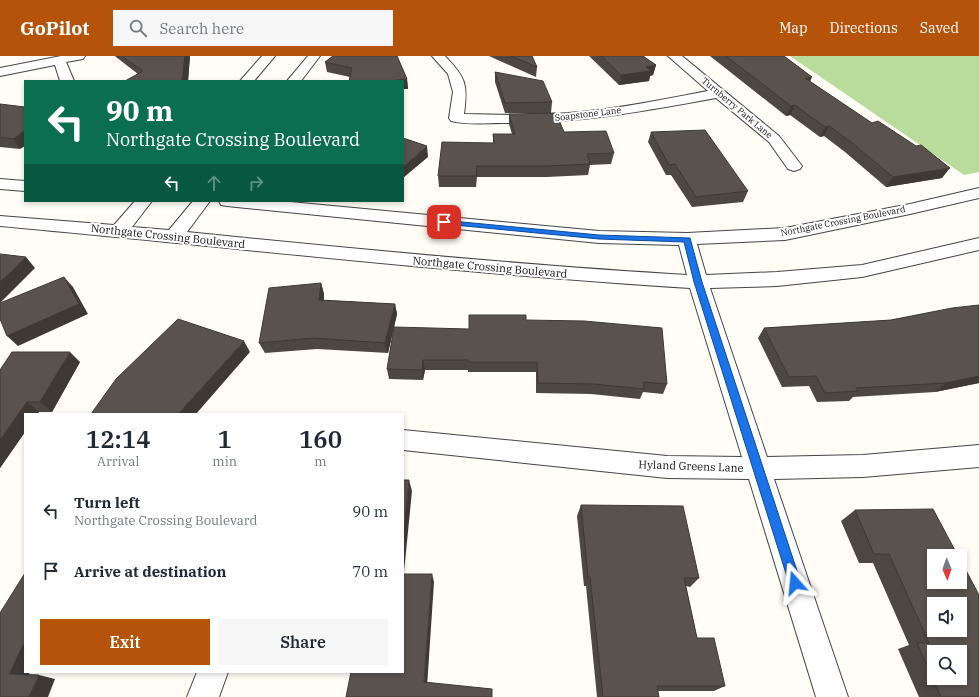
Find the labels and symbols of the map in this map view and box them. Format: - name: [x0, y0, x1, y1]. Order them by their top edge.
- street label: Turnberry Park Lane: [700, 75, 775, 141]
- street label: Soapstone Lane: [554, 104, 622, 123]
- street label: Northgate Crossing Boulevard: [780, 203, 907, 238]
- pin: [427, 205, 461, 239]
- street label: Northgate Crossing Boulevard: [90, 221, 246, 251]
- street label: Northgate Crossing Boulevard: [412, 253, 568, 281]
- street label: Hyland Greens Lane: [638, 457, 744, 475]
- north arrow: [927, 549, 967, 589]
- position arrow: [774, 562, 816, 604]

